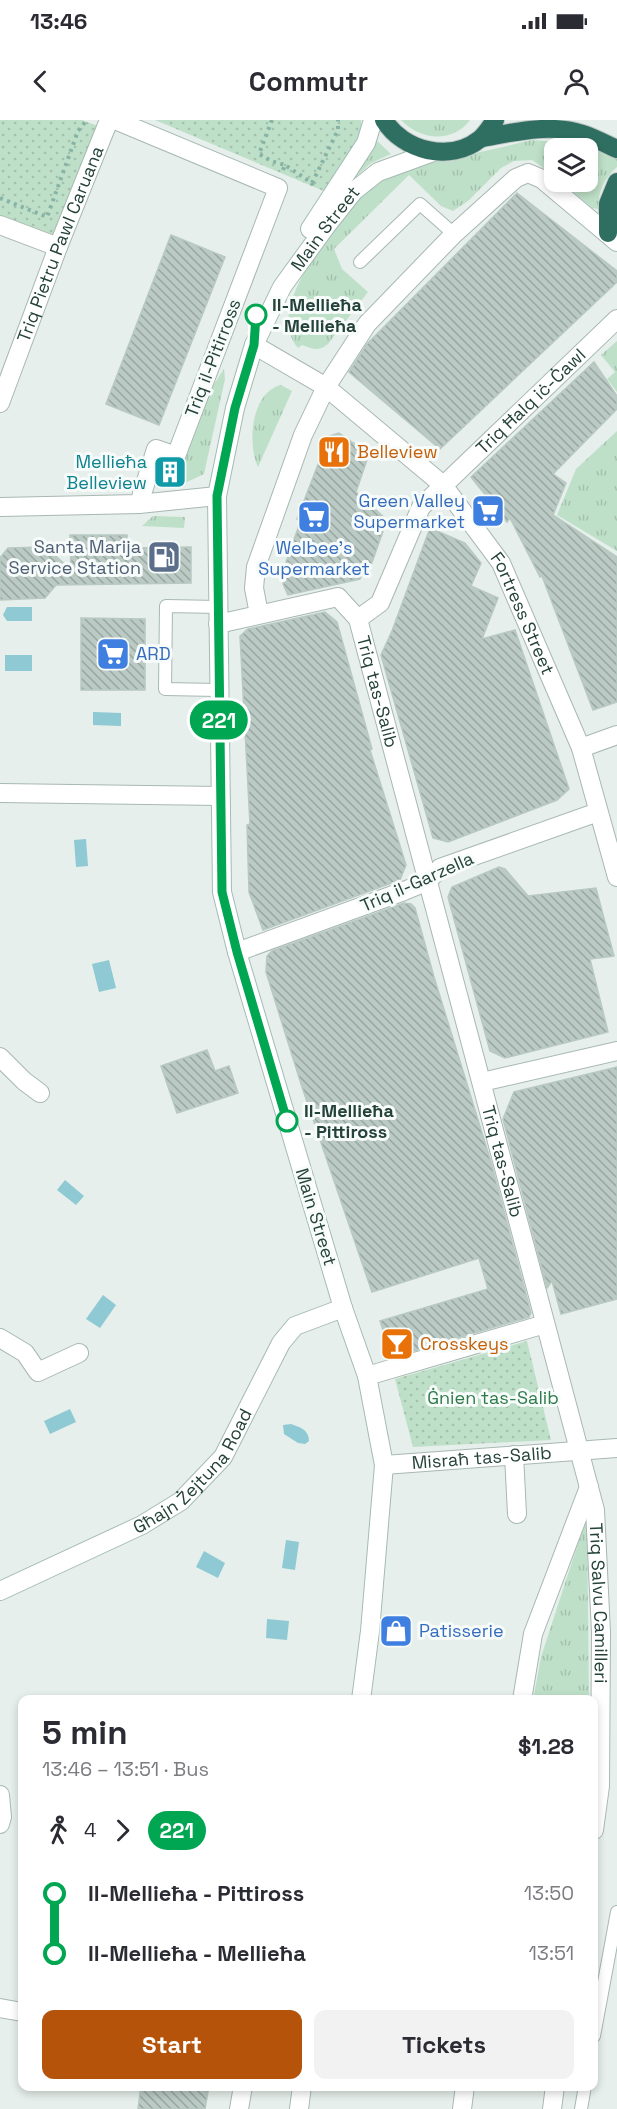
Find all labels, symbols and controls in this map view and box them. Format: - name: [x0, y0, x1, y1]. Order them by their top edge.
- text: 13:46: [30, 7, 87, 35]
- text: Commutr: [249, 64, 368, 99]
- icon: back: [24, 65, 57, 98]
- icon: person: [560, 65, 593, 98]
- map controls: [544, 138, 598, 192]
- button: layers: [544, 138, 598, 192]
- street label: Triq Pietru Pawl Caruana: [12, 142, 108, 345]
- street label: Main Street: [285, 181, 365, 275]
- place label: Il-Mellieħa - Mellieħa: [272, 293, 362, 337]
- street label: Triq il-Pitirross: [179, 295, 246, 420]
- marker: Il-Mellieħa - Mellieħa: [245, 304, 267, 326]
- street label: Triq Ħalq iċ-Ċawl: [471, 343, 590, 459]
- restaurant icon: Belleview: [316, 434, 352, 470]
- place label: Belleview: [357, 440, 438, 463]
- place label: Mellieħa Belleview: [66, 450, 147, 494]
- building icon: Mellieħa Belleview: [152, 454, 188, 490]
- place label: Green Valley Supermarket: [354, 489, 465, 533]
- supermarket icon: Green Valley Supermarket: [470, 493, 506, 529]
- supermarket icon: Welbee's Supermarket: [296, 499, 332, 535]
- place label: Santa Marija Service Station: [8, 535, 141, 579]
- place label: Welbee's Supermarket: [258, 536, 370, 580]
- fuel station icon: Santa Marija Service Station: [146, 539, 182, 575]
- street label: Fortress Street: [486, 547, 560, 678]
- street label: Triq tas-Salib: [352, 633, 404, 750]
- supermarket icon: ARD: [95, 636, 131, 672]
- place label: ARD: [136, 642, 171, 665]
- line badge: 221: [184, 700, 254, 740]
- text: 221: [202, 707, 236, 734]
- street label: Triq il-Garzella: [357, 846, 477, 917]
- place label: Il-Mellieħa - Pittiross: [304, 1099, 394, 1143]
- street label: Triq tas-Salib: [477, 1103, 529, 1220]
- marker: Il-Mellieħa - Pittiross: [276, 1110, 298, 1132]
- street label: Main Street: [291, 1165, 342, 1269]
- bar icon: Crosskeys: [379, 1326, 415, 1362]
- place label: Crosskeys: [420, 1332, 508, 1355]
- park label: Ġnien tas-Salib: [427, 1386, 559, 1409]
- street label: Għajn Żejtuna Road: [129, 1404, 257, 1539]
- street label: Misraħ tas-Salib: [411, 1441, 552, 1474]
- street label: Triq Salvu Camilleri: [585, 1522, 613, 1683]
- shop icon: Patisserie: [378, 1613, 414, 1649]
- place label: Patisserie: [419, 1619, 504, 1642]
- text: 5 min: [42, 1712, 127, 1754]
- text: $1.28: [518, 1732, 574, 1760]
- text: 13:46 – 13:51 · Bus: [42, 1756, 209, 1782]
- icon: walk: [42, 1814, 75, 1847]
- icon: forward: [106, 1814, 139, 1847]
- text: 4: [84, 1817, 97, 1843]
- text: 221: [160, 1817, 194, 1844]
- text: Il-Mellieħa - Pittiross: [88, 1879, 304, 1907]
- text: 13:50: [524, 1880, 574, 1906]
- text: Il-Mellieħa - Mellieħa: [88, 1939, 306, 1967]
- text: 13:51: [528, 1940, 574, 1966]
- button: Start: [42, 2010, 302, 2079]
- button: Tickets: [314, 2010, 574, 2079]

